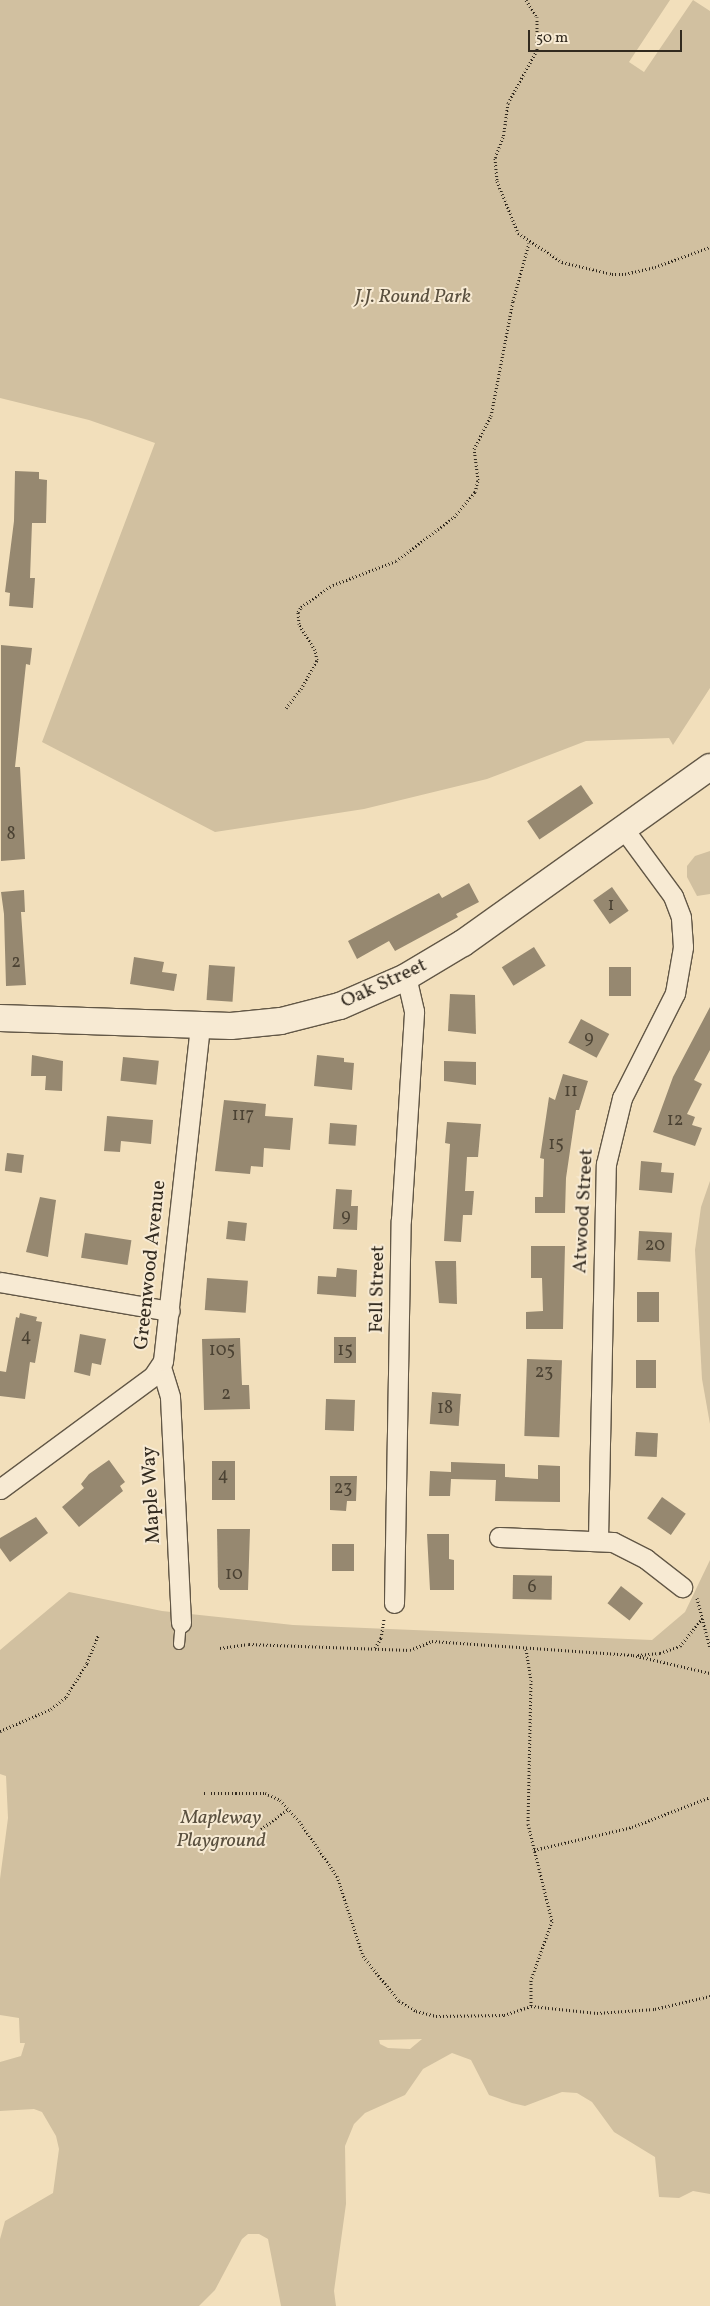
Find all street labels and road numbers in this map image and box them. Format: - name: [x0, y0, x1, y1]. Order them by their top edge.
- street label: Oak Street: [337, 954, 431, 1014]
- street label: Atwood Street: [569, 1148, 599, 1274]
- street label: Greenwood Avenue: [130, 1179, 172, 1351]
- street label: Fell Street: [365, 1245, 391, 1333]
- street label: Maple Way: [137, 1445, 167, 1545]

